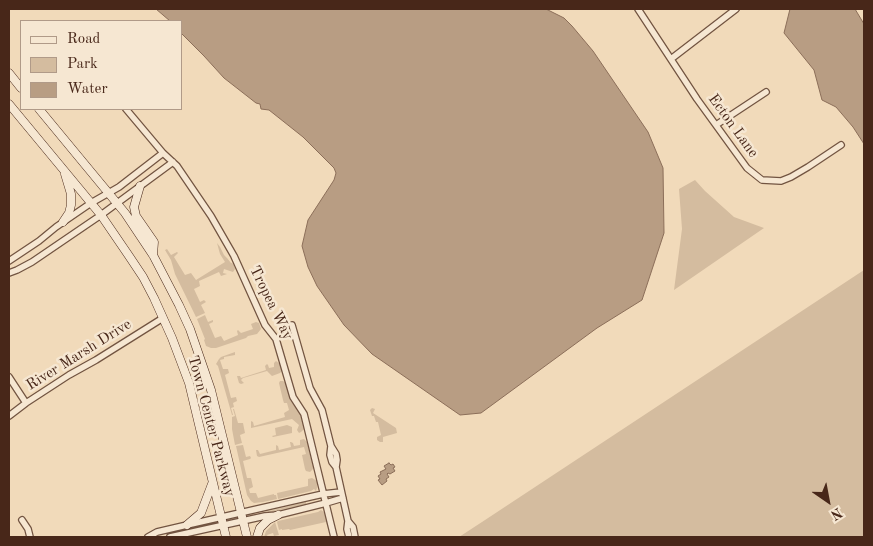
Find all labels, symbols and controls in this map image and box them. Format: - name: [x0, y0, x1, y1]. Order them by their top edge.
- legend: [20, 20, 182, 110]
- text: Road: [67, 32, 100, 47]
- text: Park: [67, 57, 98, 72]
- text: Water: [67, 82, 108, 97]
- street label: Ecton Lane: [704, 91, 762, 161]
- street label: Tropea Way: [245, 263, 297, 343]
- street label: River Marsh Drive: [23, 315, 135, 395]
- street label: Town Center Parkway: [183, 353, 239, 499]
- north arrow: [803, 476, 853, 526]
- text: N: [828, 505, 844, 522]

